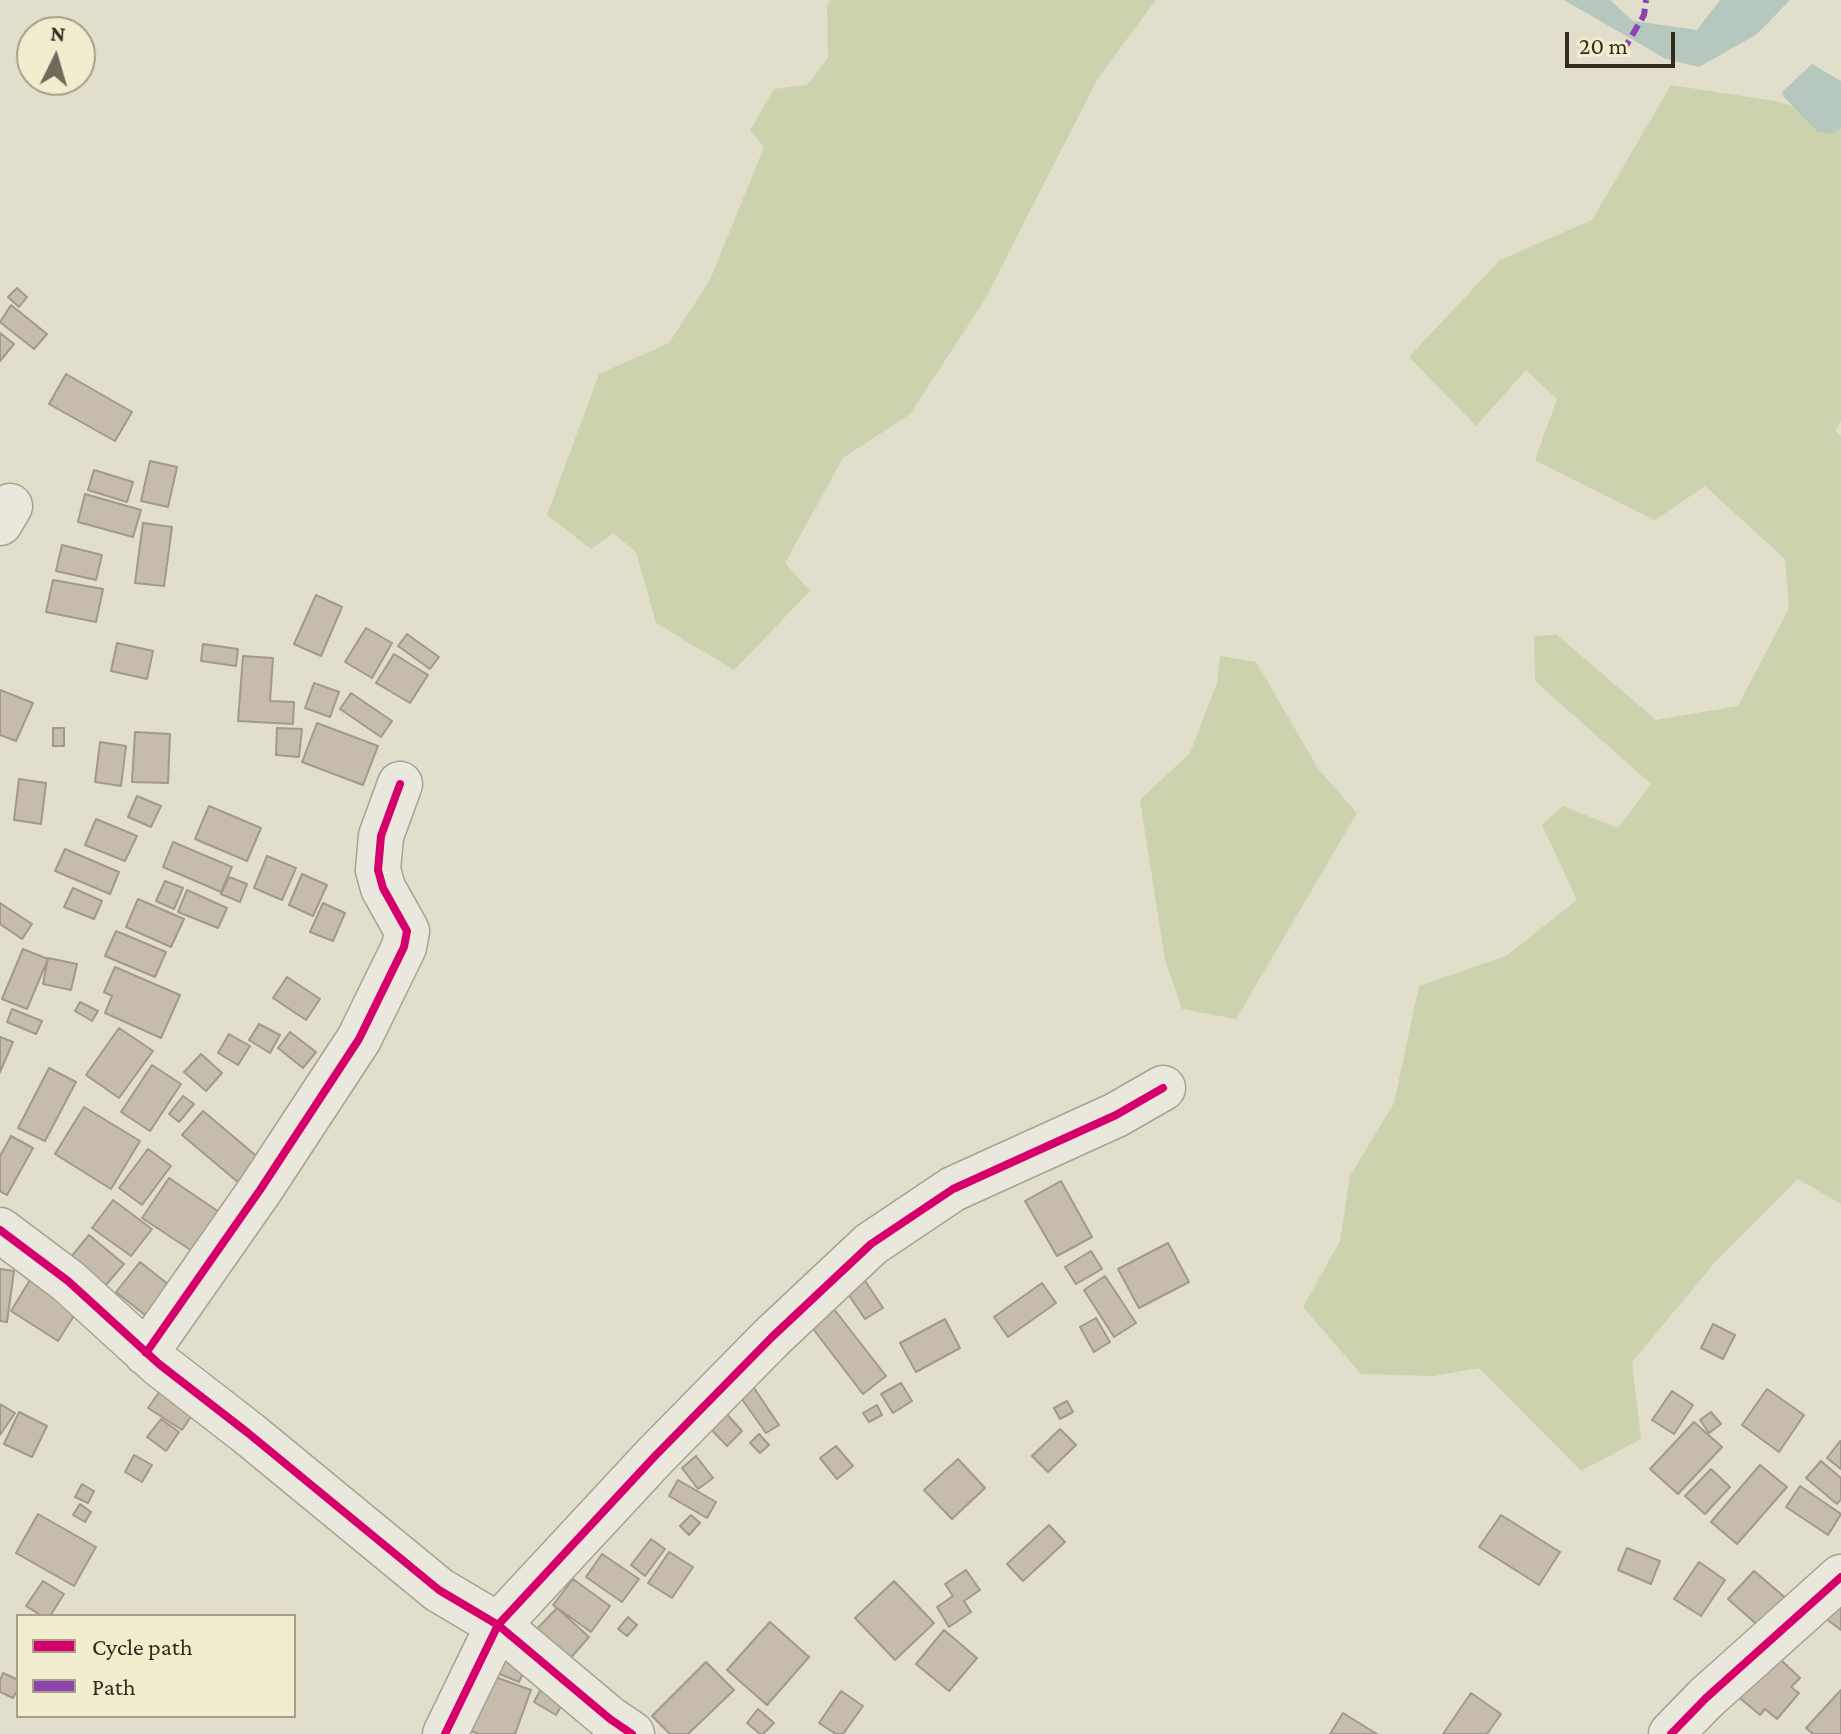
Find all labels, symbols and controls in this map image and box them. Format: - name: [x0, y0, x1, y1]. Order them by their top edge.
- north arrow: [16, 16, 96, 96]
- scale bar: [1569, 16, 1679, 66]
- text: N: [49, 20, 67, 47]
- text: 20 m: [1579, 32, 1628, 59]
- legend: [16, 1614, 296, 1718]
- text: Cycle path: [92, 1633, 193, 1660]
- text: Path: [92, 1673, 136, 1700]

